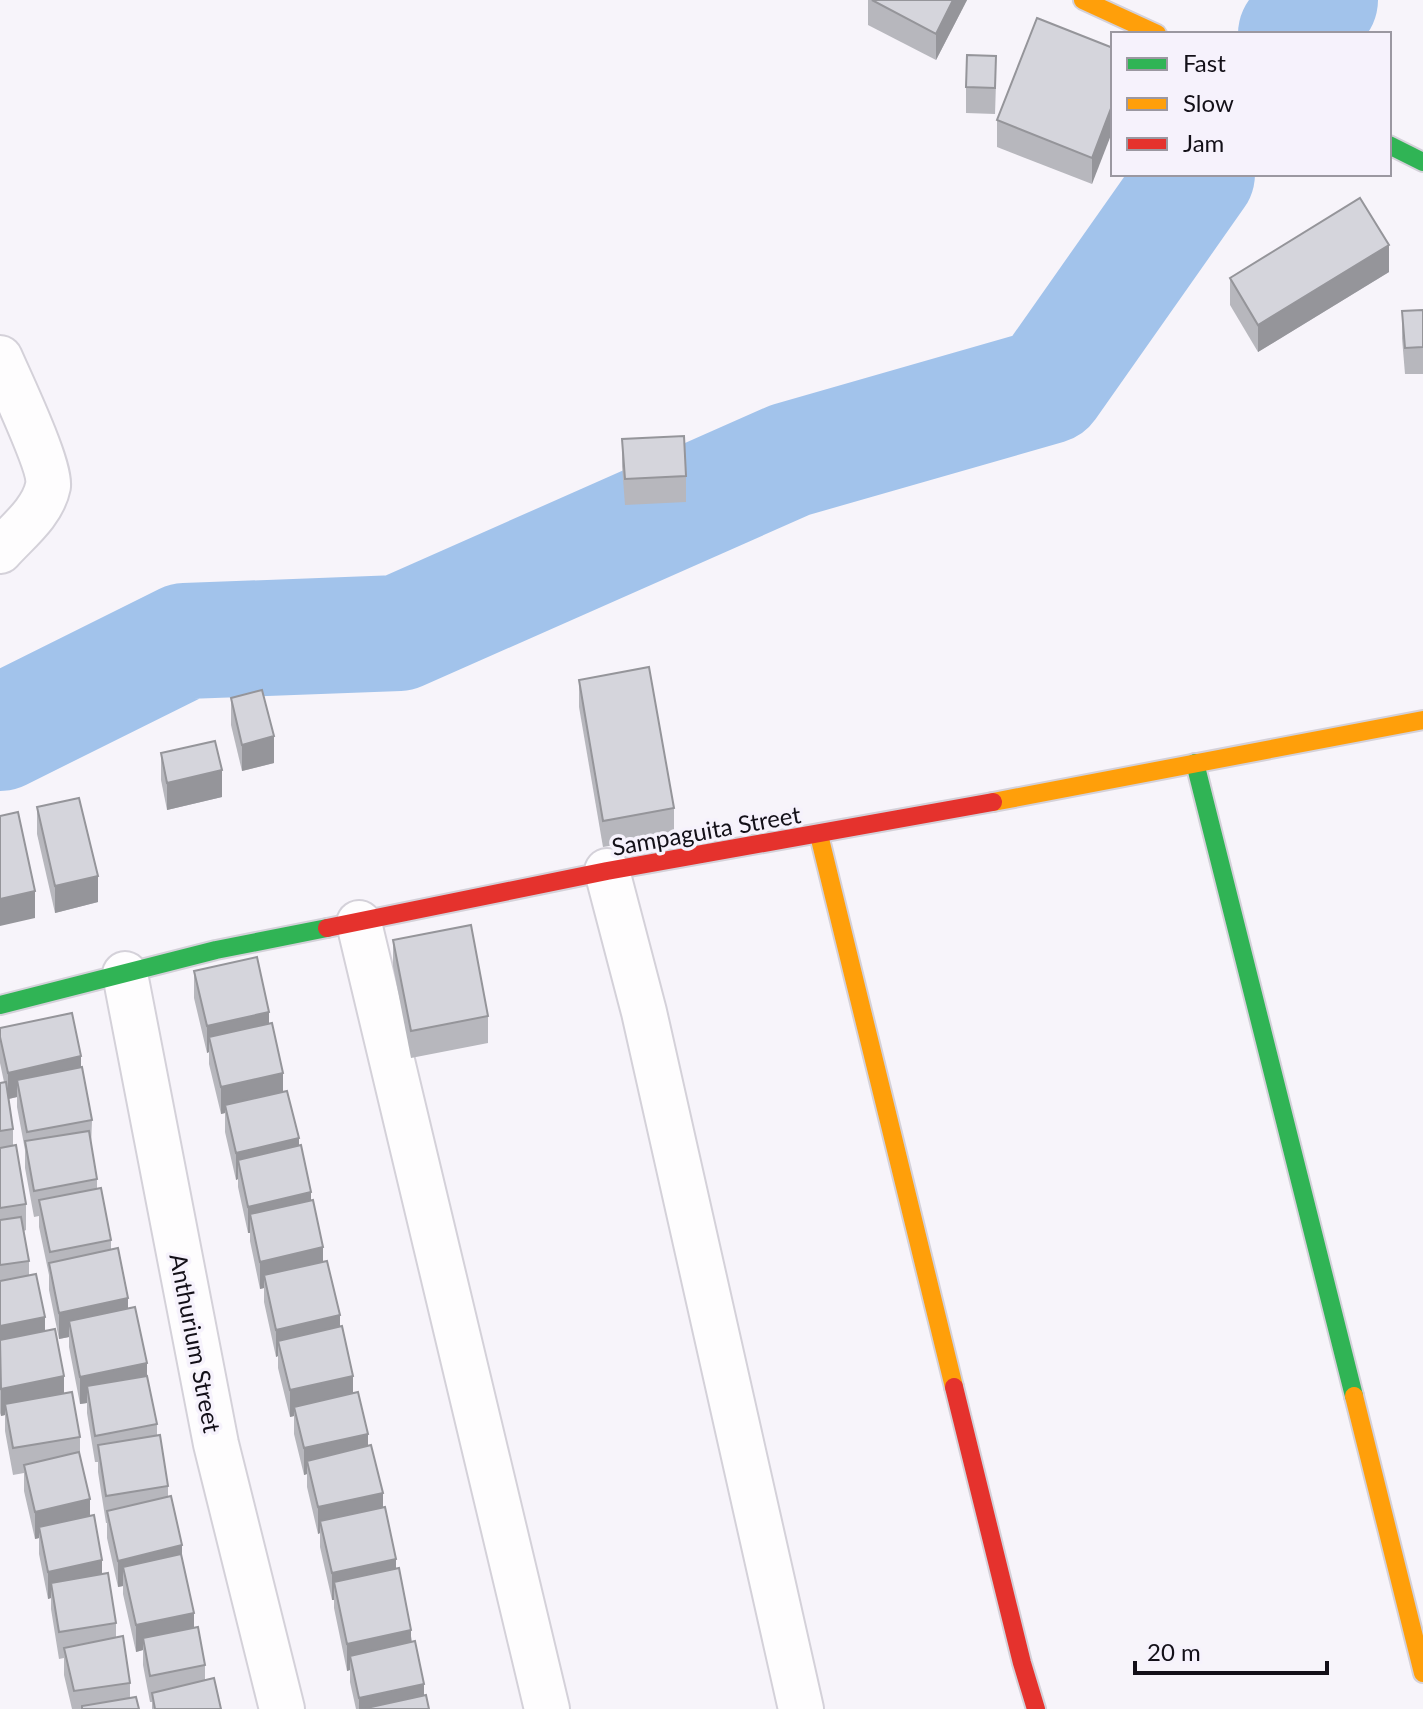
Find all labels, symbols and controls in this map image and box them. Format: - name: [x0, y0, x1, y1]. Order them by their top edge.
- legend: [1111, 32, 1391, 176]
- text: Fast: [1183, 48, 1226, 77]
- text: Slow: [1183, 88, 1234, 117]
- text: Jam: [1183, 128, 1224, 157]
- street label: Sampaguita Street: [609, 799, 803, 861]
- street label: Anthurium Street: [164, 1251, 228, 1435]
- scale bar: [1135, 1625, 1327, 1675]
- text: 20 m: [1147, 1637, 1201, 1666]

